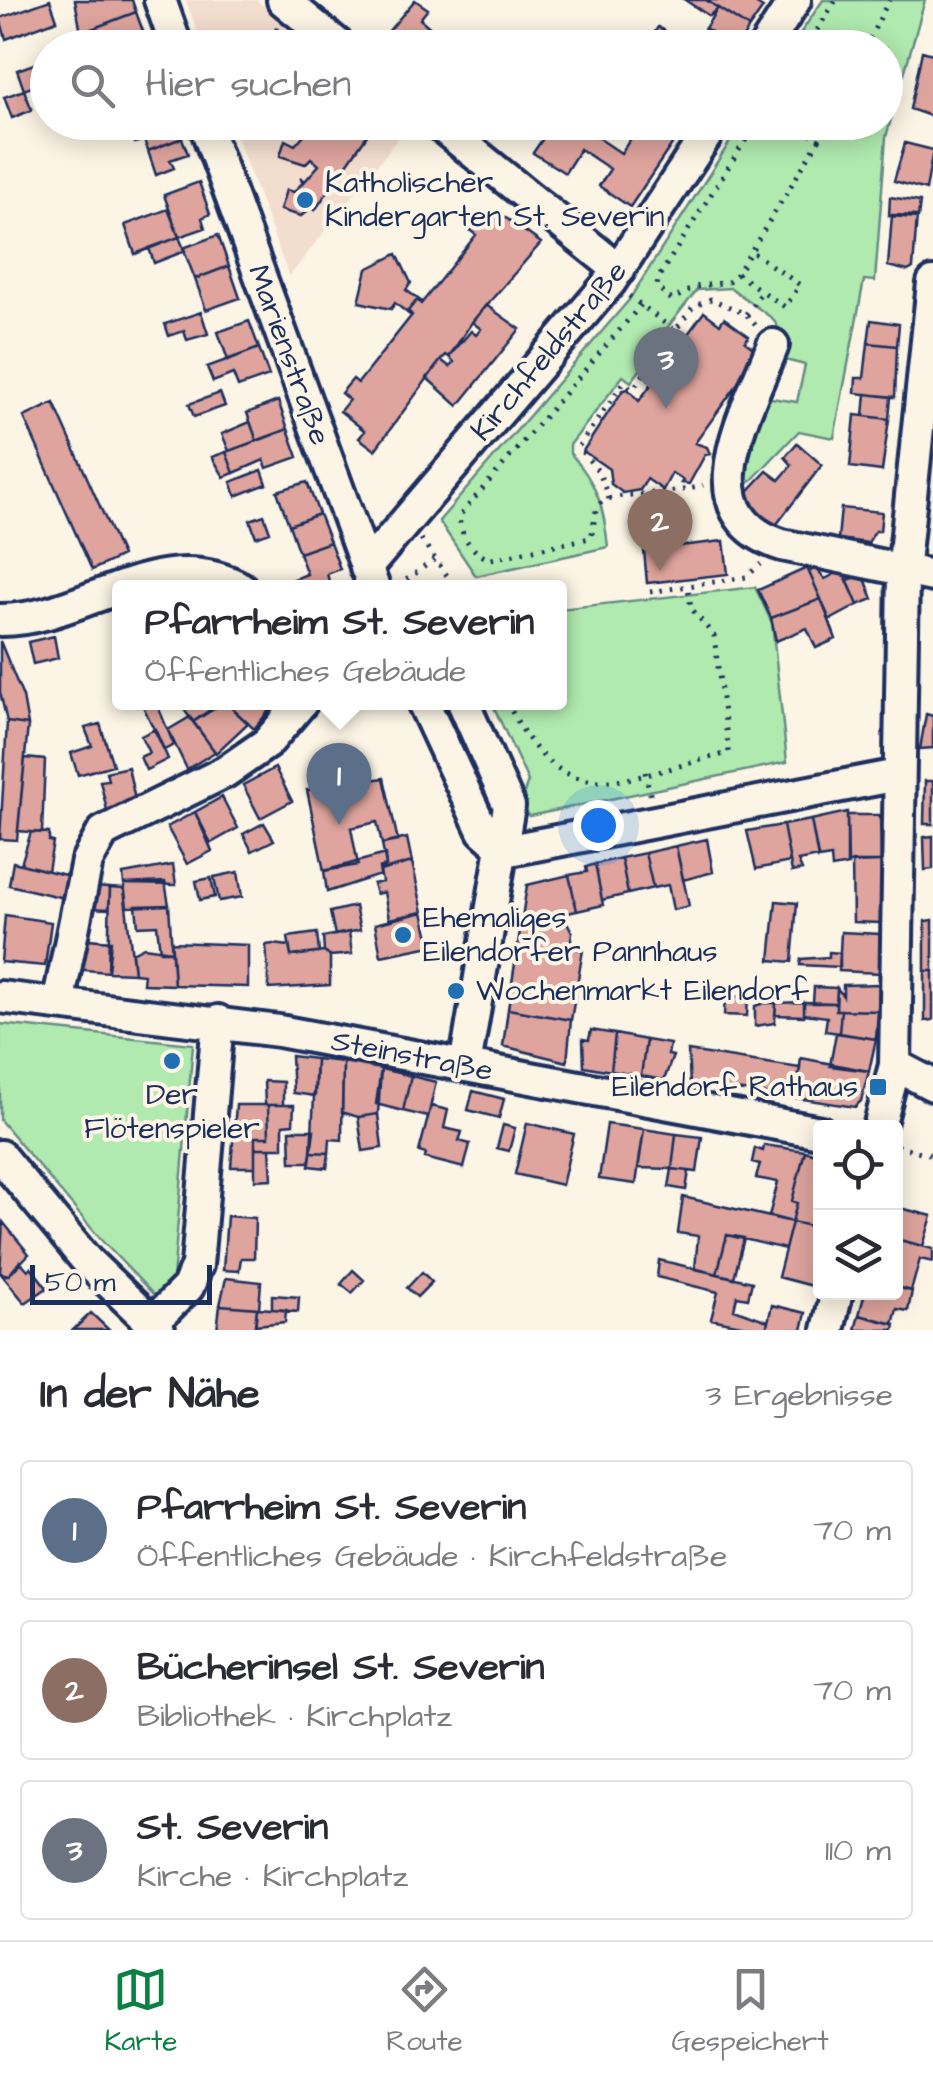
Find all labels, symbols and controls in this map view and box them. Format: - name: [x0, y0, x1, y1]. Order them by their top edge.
- search box: [30, 30, 903, 140]
- icon: search: [65, 58, 120, 113]
- text: Hier suchen: [145, 59, 351, 111]
- place label: Katholischer Kindergarten St. Severin: [325, 162, 665, 239]
- marker: Katholischer Kindergarten St. Severin: [294, 189, 316, 211]
- street label: Kirchfeldstraße: [461, 252, 637, 450]
- street label: Marienstraße: [237, 259, 341, 451]
- pin: 3: [634, 326, 698, 409]
- pin: 2: [628, 488, 692, 571]
- popup: [112, 580, 567, 710]
- text: Pfarrheim St. Severin: [145, 597, 534, 649]
- text: Öffentliches Gebäude: [145, 649, 466, 694]
- pin: 1: [306, 742, 372, 825]
- your location: [573, 800, 624, 851]
- place label: Ehemaliges Eilendorfer Pannhaus: [423, 897, 717, 973]
- marker: Ehemaliges Eilendorfer Pannhaus: [392, 924, 414, 946]
- place label: Wochenmarkt Eilendorf: [476, 970, 809, 1012]
- marker: Wochenmarkt Eilendorf: [445, 980, 467, 1002]
- street label: Steinstraße: [328, 1020, 496, 1092]
- marker: Der Flötenspieler: [161, 1050, 183, 1072]
- place label: Eilendorf Rathaus: [612, 1066, 858, 1108]
- place label: Der Flötenspieler: [84, 1074, 260, 1150]
- marker: Eilendorf Rathaus: [867, 1076, 889, 1098]
- map controls: [813, 1120, 903, 1300]
- button: locate: [813, 1120, 903, 1210]
- button: layers: [813, 1210, 903, 1300]
- scale bar: [30, 1260, 212, 1304]
- text: 50 m: [45, 1263, 116, 1302]
- text: In der Nähe: [40, 1366, 260, 1424]
- text: 3 Ergebnisse: [705, 1373, 893, 1418]
- text: Pfarrheim St. Severin: [137, 1482, 526, 1534]
- text: 1: [72, 1508, 77, 1553]
- text: 70 m: [813, 1508, 891, 1553]
- text: Öffentliches Gebäude · Kirchfeldstraße: [137, 1534, 727, 1579]
- text: Bücherinsel St. Severin: [137, 1642, 545, 1694]
- text: 2: [65, 1668, 84, 1713]
- text: 70 m: [813, 1668, 891, 1713]
- text: Bibliothek · Kirchplatz: [137, 1694, 452, 1739]
- text: St. Severin: [137, 1802, 328, 1854]
- text: 3: [66, 1828, 83, 1873]
- text: 110 m: [825, 1828, 891, 1873]
- text: Kirche · Kirchplatz: [137, 1854, 408, 1899]
- tab: Karte: [104, 1962, 178, 2061]
- tab: Route: [386, 1962, 463, 2061]
- tab: Gespeichert: [672, 1962, 829, 2061]

